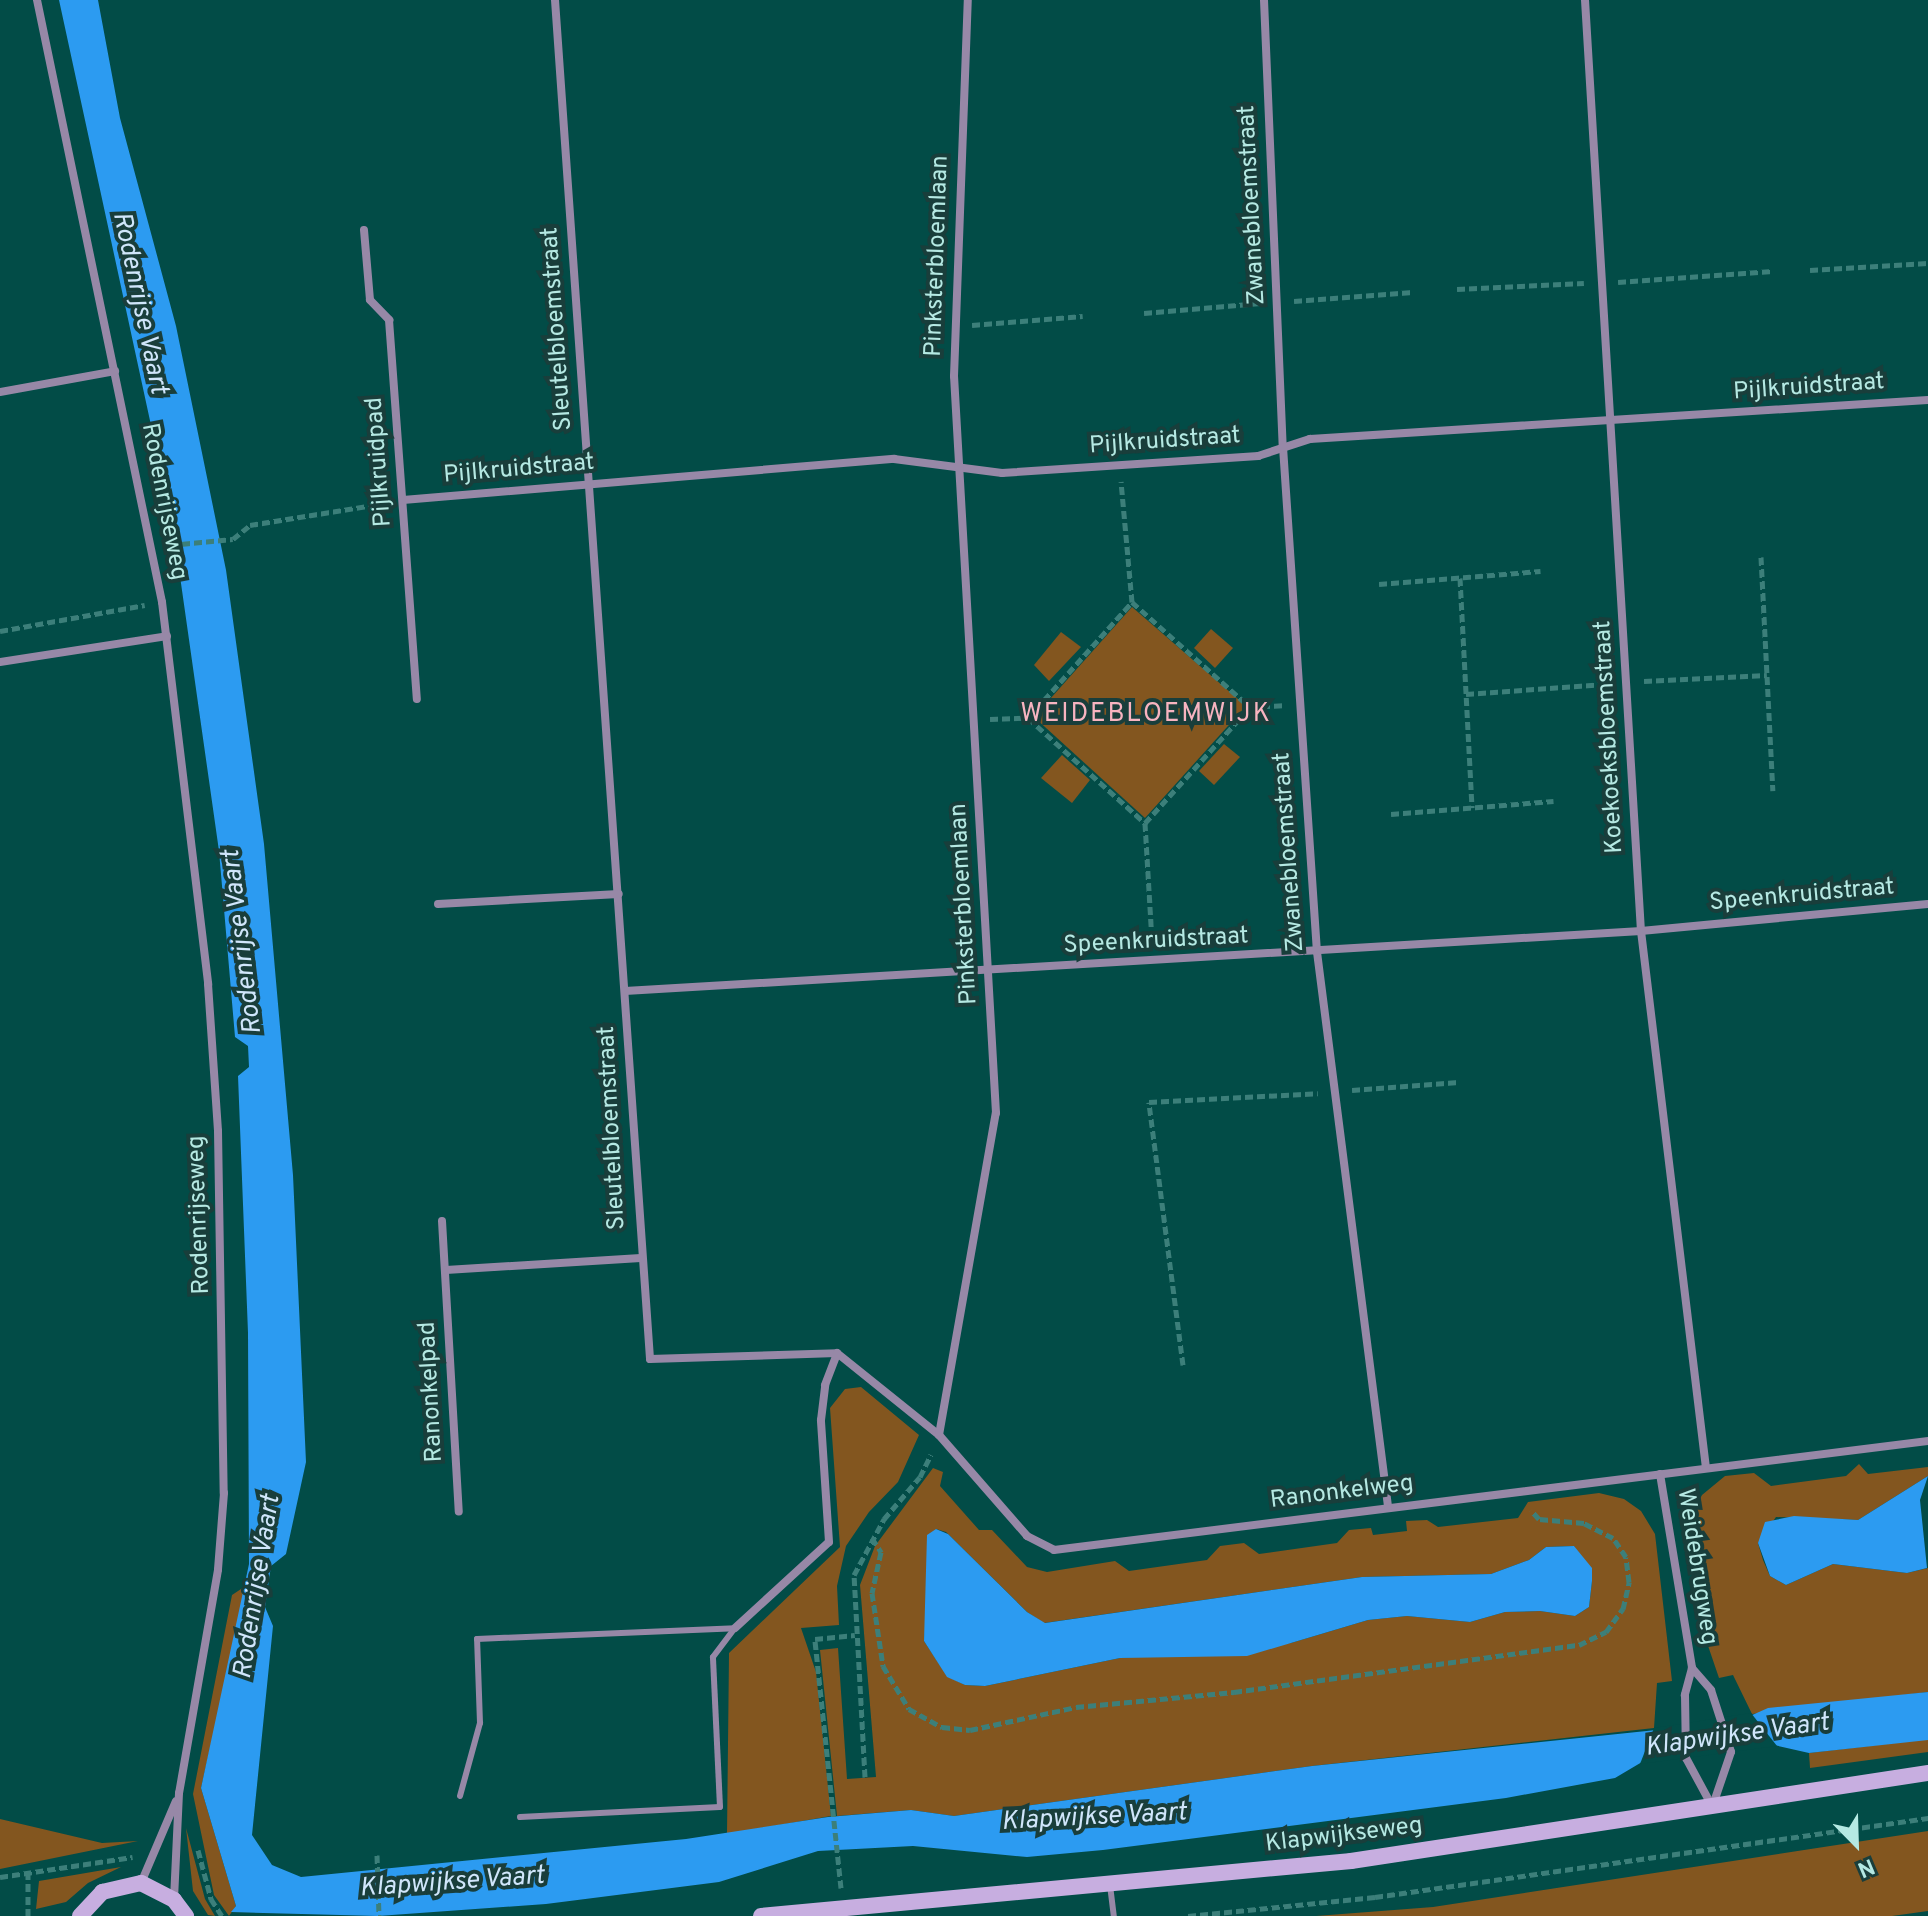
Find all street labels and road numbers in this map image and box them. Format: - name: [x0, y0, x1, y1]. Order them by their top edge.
- street label: Zwanebloemstraat: [1233, 104, 1273, 306]
- street label: Pinksterbloemlaan: [920, 155, 956, 357]
- street label: Sleutelbloemstraat: [537, 226, 579, 432]
- street label: Pijlkruidstraat: [1732, 368, 1886, 408]
- street label: Pijlkruidpad: [361, 396, 399, 528]
- street label: Rodenrijseweg: [134, 421, 192, 583]
- street label: Pijlkruidstraat: [1088, 422, 1242, 462]
- street label: Pijlkruidstraat: [442, 449, 596, 491]
- street label: Koekoeksbloemstraat: [1590, 620, 1630, 854]
- street label: Zwanebloemstraat: [1269, 751, 1311, 953]
- street label: Pinksterbloemlaan: [945, 803, 985, 1005]
- street label: Speenkruidstraat: [1708, 874, 1896, 918]
- street label: Speenkruidstraat: [1063, 923, 1249, 961]
- street label: Sleutelbloemstraat: [593, 1025, 633, 1231]
- street label: Rodenrijseweg: [183, 1135, 217, 1295]
- street label: Ranonkelpad: [414, 1321, 450, 1463]
- street label: Ranonkelweg: [1269, 1470, 1415, 1516]
- street label: Weidebrugweg: [1669, 1487, 1723, 1647]
- street label: Klapwijkseweg: [1264, 1812, 1424, 1860]

